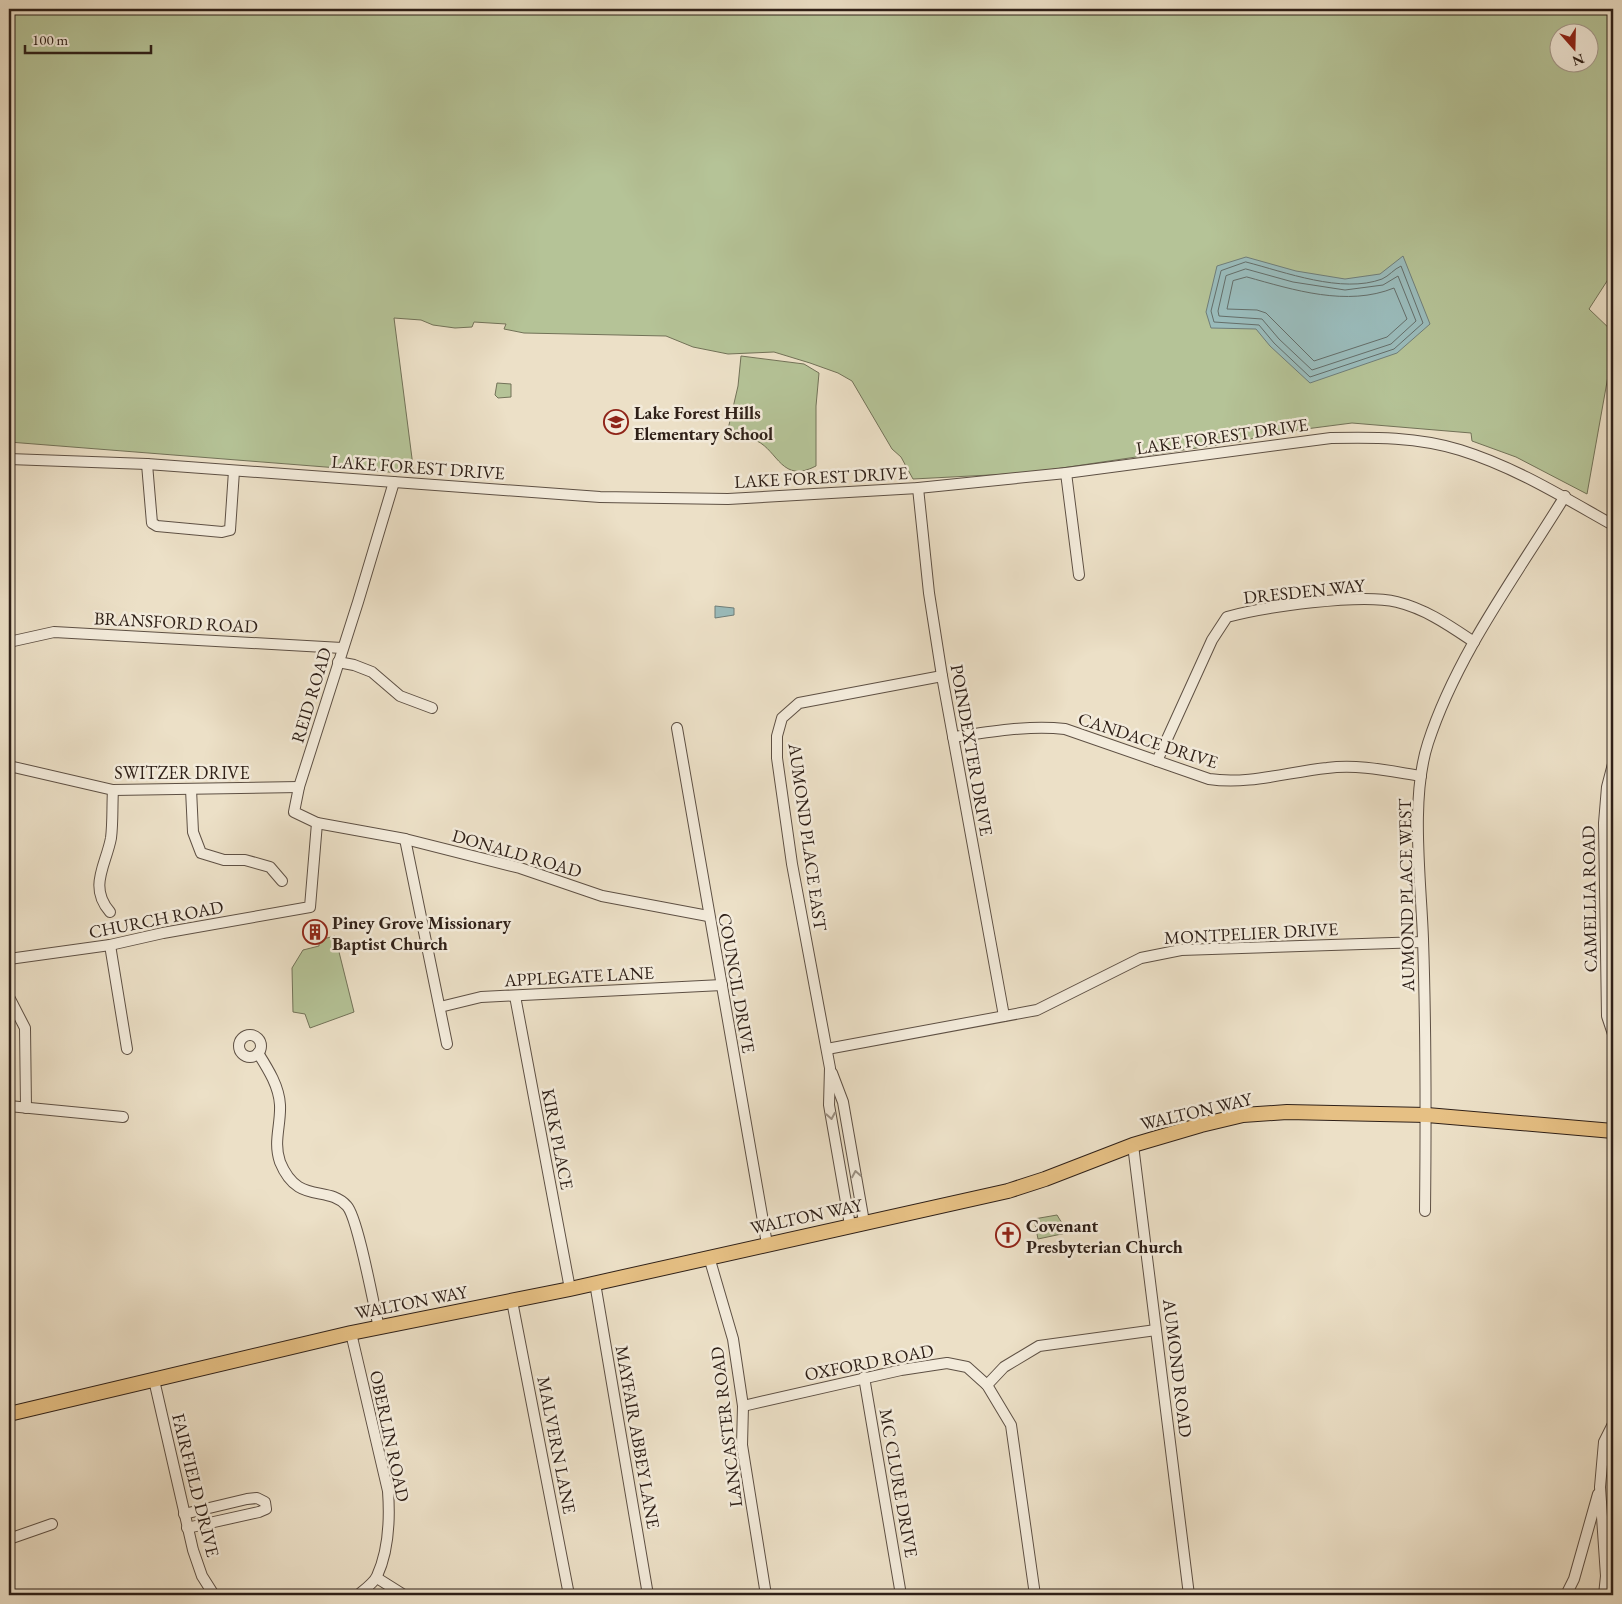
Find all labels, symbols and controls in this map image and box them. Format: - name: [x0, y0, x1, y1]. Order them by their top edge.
- scale bar: [25, 22, 151, 54]
- north arrow: [1550, 22, 1600, 72]
- text: 100 m: [32, 30, 69, 49]
- text: N: [1569, 50, 1587, 71]
- place label: Lake Forest Hills Elementary School: [634, 401, 773, 445]
- school or university icon: Lake Forest Hills Elementary School: [603, 409, 629, 435]
- street label: LAKE FOREST DRIVE: [1134, 413, 1310, 459]
- street label: LAKE FOREST DRIVE: [331, 449, 505, 485]
- street label: LAKE FOREST DRIVE: [734, 461, 908, 493]
- street label: DRESDEN WAY: [1242, 573, 1368, 609]
- street label: BRANSFORD ROAD: [93, 606, 259, 638]
- street label: REID ROAD: [286, 645, 336, 745]
- street label: POINDEXTER DRIVE: [946, 662, 998, 838]
- street label: CANDACE DRIVE: [1075, 707, 1221, 773]
- street label: AUMOND PLACE EAST: [783, 741, 833, 933]
- street label: SWITZER DRIVE: [114, 761, 250, 784]
- street label: AUMOND PLACE WEST: [1393, 797, 1419, 993]
- street label: DONALD ROAD: [450, 824, 584, 882]
- street label: CAMELLIA ROAD: [1576, 825, 1602, 973]
- street label: CHURCH ROAD: [87, 895, 225, 943]
- place label: Piney Grove Missionary Baptist Church: [332, 911, 511, 955]
- street label: COUNCIL DRIVE: [713, 911, 761, 1055]
- street label: MONTPELIER DRIVE: [1163, 917, 1339, 949]
- building icon: Piney Grove Missionary Baptist Church: [302, 919, 328, 945]
- street label: APPLEGATE LANE: [502, 961, 655, 991]
- street label: KIRK PLACE: [537, 1087, 579, 1191]
- street label: WALTON WAY: [1138, 1087, 1256, 1135]
- one-way arrow: [826, 1112, 836, 1121]
- one-way arrow: [851, 1170, 861, 1179]
- street label: WALTON WAY: [748, 1193, 866, 1239]
- place label: Covenant Presbyterian Church: [1026, 1214, 1183, 1258]
- church icon: Covenant Presbyterian Church: [995, 1222, 1021, 1248]
- street label: WALTON WAY: [353, 1280, 471, 1324]
- street label: AUMOND ROAD: [1158, 1297, 1198, 1438]
- street label: OXFORD ROAD: [803, 1338, 935, 1386]
- street label: MAYFAIR ABBEY LANE: [611, 1344, 665, 1530]
- street label: LANCASTER ROAD: [705, 1345, 747, 1509]
- street label: OBERLIN ROAD: [365, 1368, 415, 1504]
- street label: MALVERN LANE: [532, 1374, 582, 1516]
- street label: MC CLURE DRIVE: [875, 1407, 923, 1559]
- street label: FAIRFIELD DRIVE: [167, 1411, 225, 1559]

